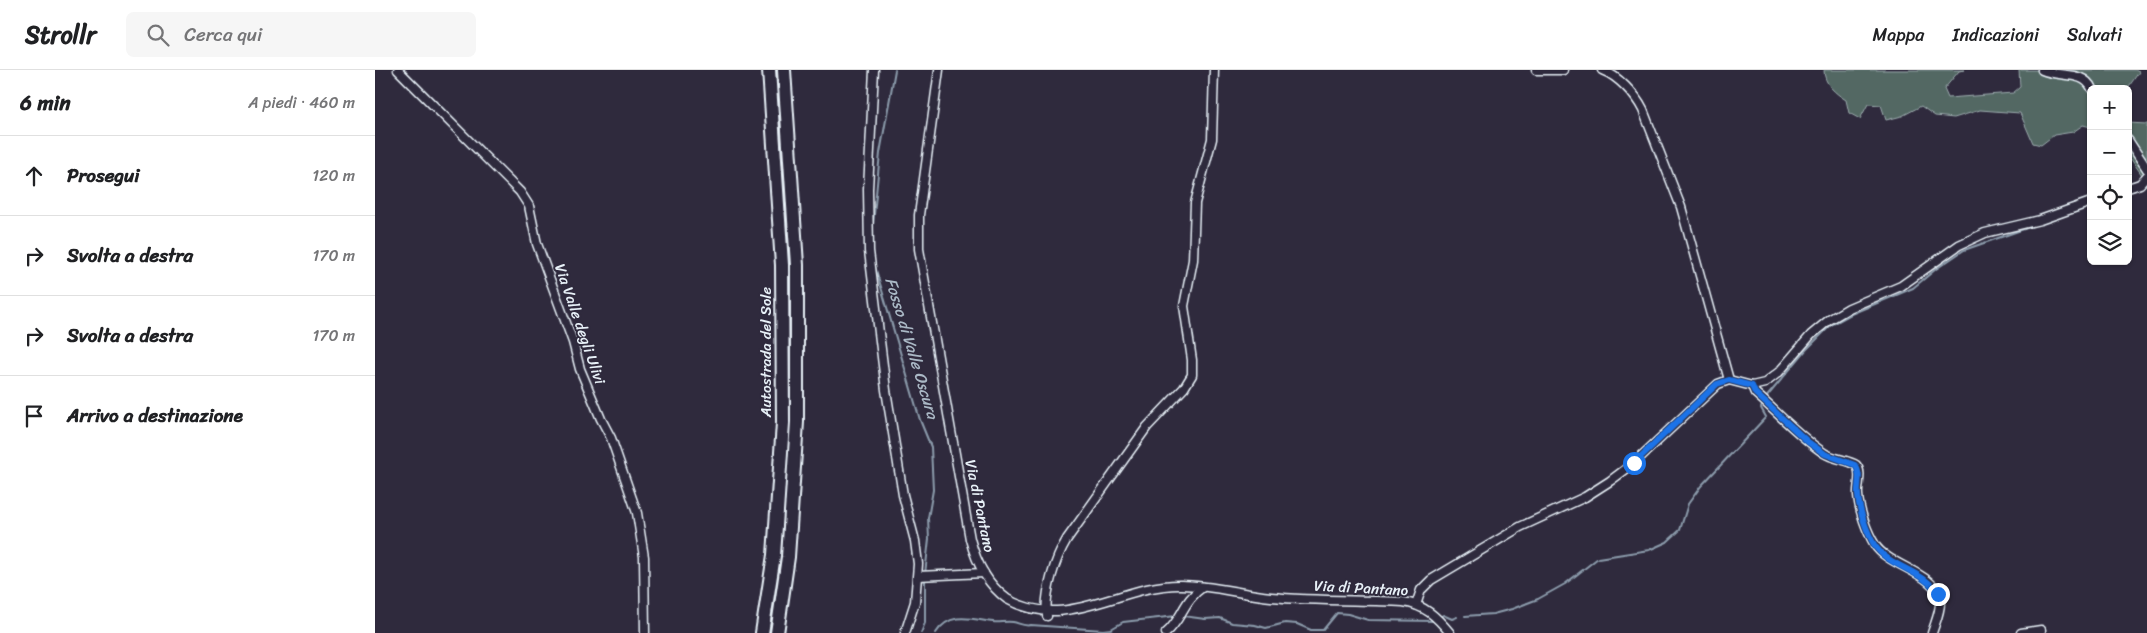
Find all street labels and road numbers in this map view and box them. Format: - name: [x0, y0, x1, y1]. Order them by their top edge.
- street label: Via Valle degli Ulivi: [547, 260, 613, 389]
- street label: Autostrada del Sole: [753, 286, 779, 418]
- street label: Via di Pantano: [957, 457, 1003, 555]
- street label: Via di Pantano: [1313, 573, 1409, 603]

